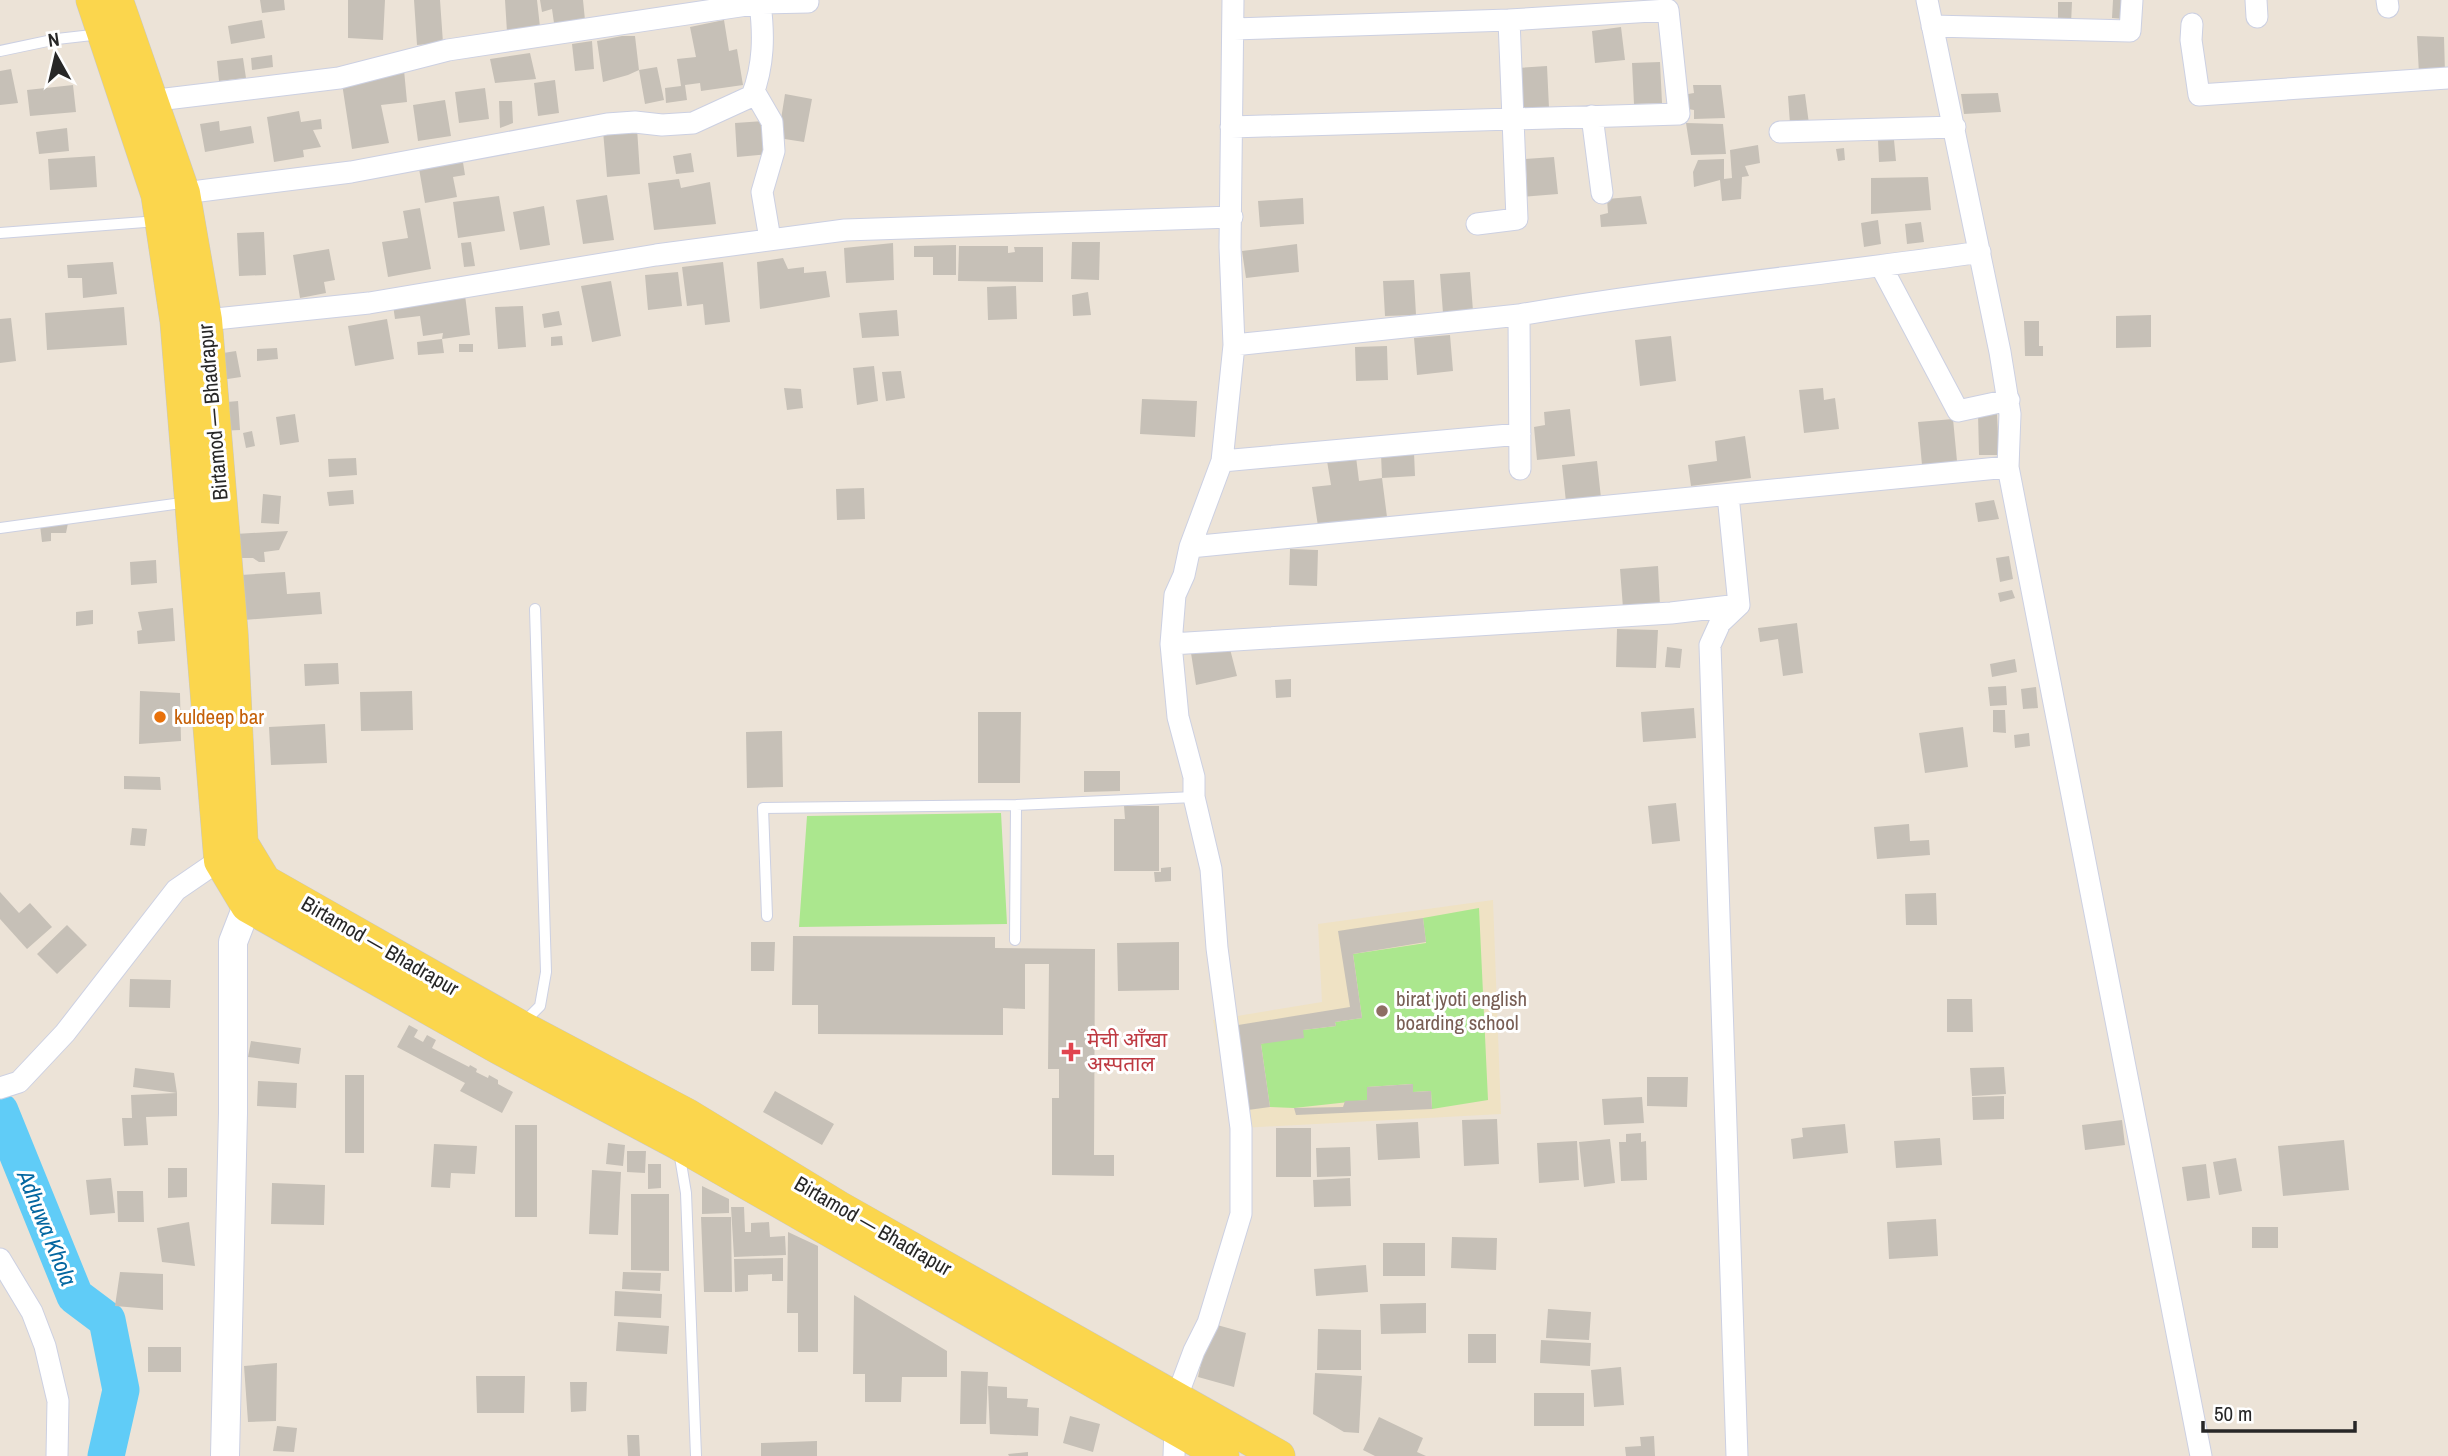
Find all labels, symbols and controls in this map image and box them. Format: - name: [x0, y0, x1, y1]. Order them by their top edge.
- north arrow: [21, 21, 91, 91]
- text: N: [46, 26, 61, 53]
- street label: Birtamod — Bhadrapur: [190, 322, 235, 502]
- place label: kuldeep bar: [174, 702, 264, 731]
- marker: kuldeep bar: [152, 709, 168, 725]
- street label: Birtamod — Bhadrapur: [296, 889, 464, 1003]
- place label: birat jyoti english boarding school: [1396, 984, 1527, 1037]
- marker: birat jyoti english boarding school: [1374, 1003, 1390, 1019]
- place label: मेची आँखा अस्पताल: [1087, 1025, 1168, 1078]
- marker: मेची आँखा अस्पताल: [1061, 1042, 1081, 1062]
- water label: Adhuwa Khola: [10, 1165, 85, 1290]
- street label: Birtamod — Bhadrapur: [789, 1169, 957, 1283]
- scale bar: [2203, 1390, 2355, 1434]
- text: 50 m: [2214, 1399, 2252, 1428]

